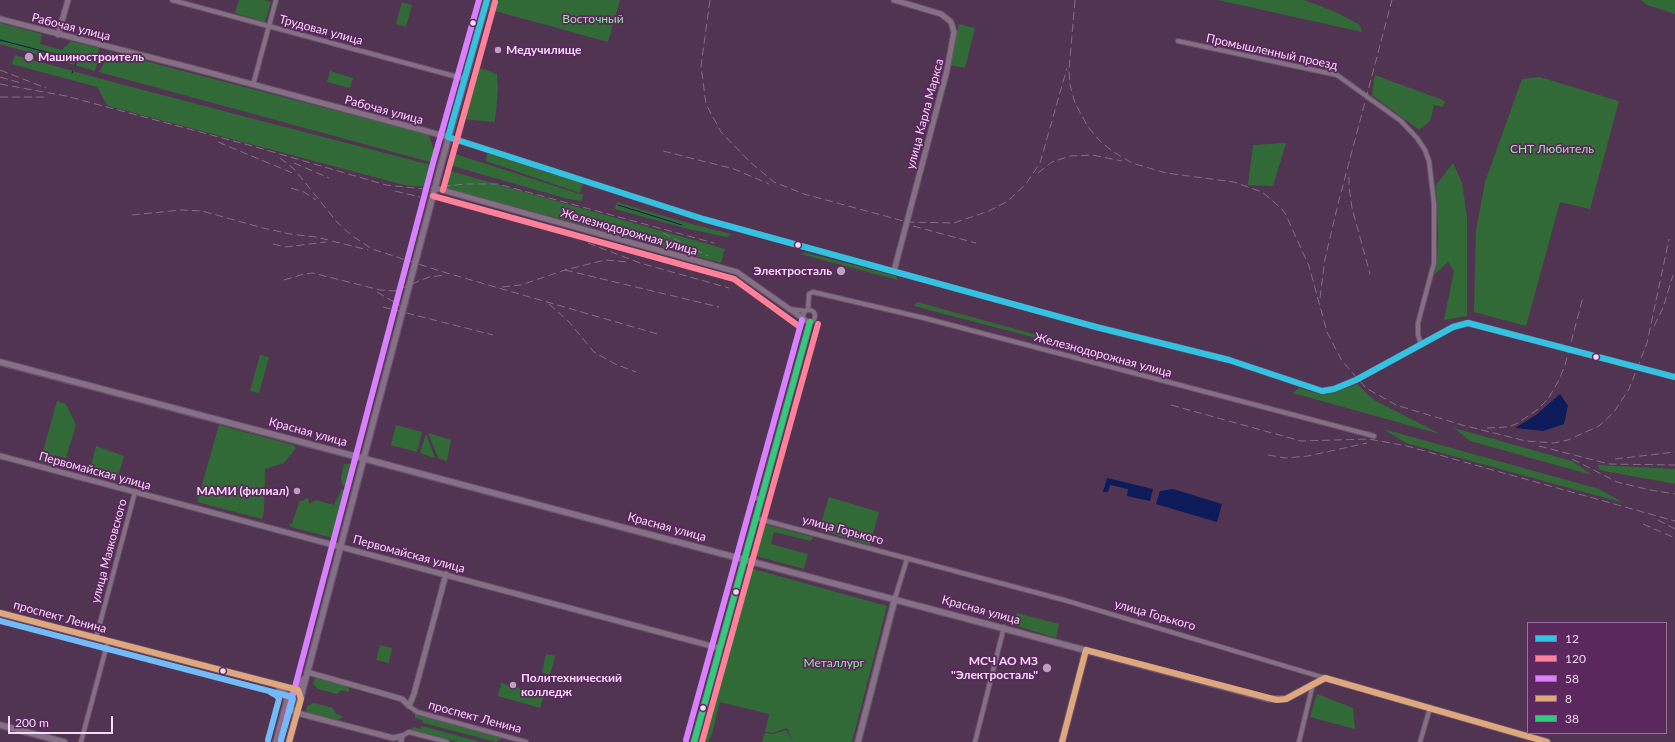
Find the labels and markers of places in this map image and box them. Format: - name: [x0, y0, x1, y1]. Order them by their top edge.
- unlabelled marker: [468, 18, 478, 28]
- place label: Медучилище: [506, 43, 582, 57]
- marker: Медучилище: [493, 45, 503, 55]
- place label: Машиностроитель: [38, 50, 144, 64]
- marker: Машиностроитель: [23, 51, 35, 63]
- unlabelled marker: [793, 240, 803, 250]
- place label: Электросталь: [754, 264, 832, 278]
- marker: Электросталь: [835, 265, 847, 277]
- unlabelled marker: [1591, 352, 1601, 362]
- place label: МАМИ (филиал): [196, 484, 289, 498]
- marker: МАМИ (филиал): [292, 486, 302, 496]
- unlabelled marker: [731, 587, 741, 597]
- place label: МСЧ АО МЗ "Электросталь": [951, 654, 1038, 682]
- marker: МСЧ АО МЗ "Электросталь": [1041, 662, 1053, 674]
- unlabelled marker: [218, 666, 228, 676]
- place label: Политехнический колледж: [521, 671, 622, 699]
- marker: Политехнический колледж: [508, 680, 518, 690]
- unlabelled marker: [698, 703, 708, 713]

